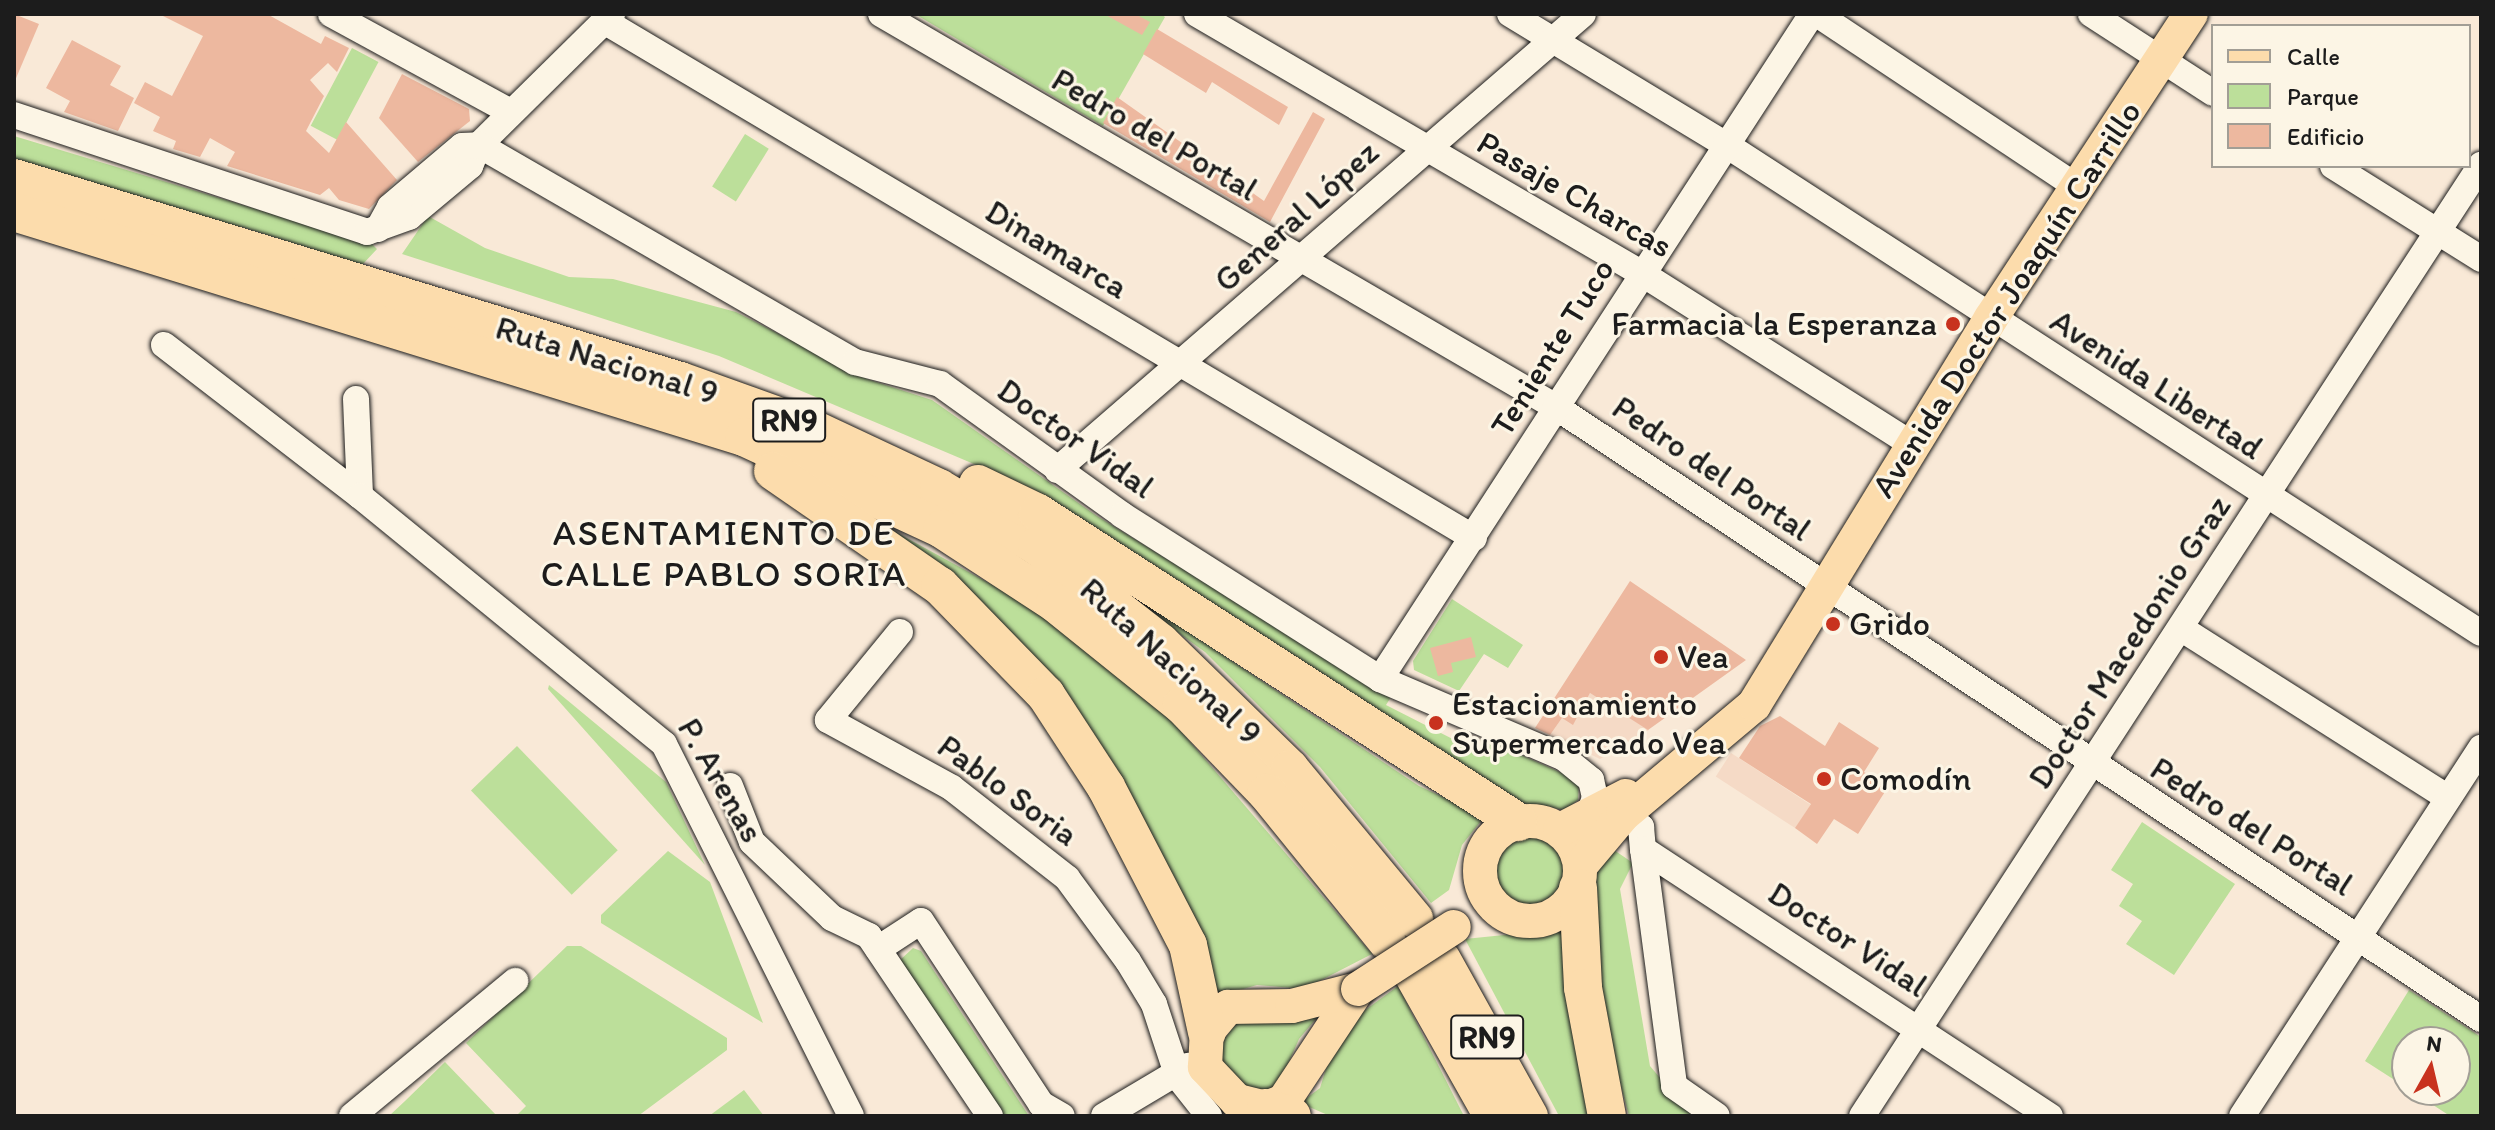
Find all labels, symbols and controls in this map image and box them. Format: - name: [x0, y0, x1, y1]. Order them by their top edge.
- legend: [2211, 24, 2471, 168]
- text: Calle: [2287, 42, 2340, 71]
- street label: Pedro del Portal: [1045, 58, 1265, 210]
- text: Parque: [2287, 82, 2359, 111]
- street label: Avenida Doctor Joaquín Carrillo: [1863, 94, 2149, 504]
- street label: Pasaje Charcas: [1470, 122, 1680, 266]
- text: Edificio: [2287, 122, 2364, 151]
- street label: General López: [1205, 132, 1387, 300]
- street label: Dinamarca: [978, 190, 1136, 308]
- street label: Teniente Tuco: [1482, 252, 1622, 442]
- street label: Avenida Libertad: [2043, 300, 2271, 468]
- place label: Farmacia la Esperanza: [1611, 304, 1937, 344]
- street label: Ruta Nacional 9: [491, 307, 723, 413]
- marker: Farmacia la Esperanza: [1944, 315, 1962, 333]
- street label: Doctor Vidal: [990, 369, 1162, 507]
- street label: Pedro del Portal: [1605, 386, 1819, 550]
- road number: RN9: [751, 392, 827, 448]
- street label: Doctor Macedonio Graz: [2019, 487, 2239, 797]
- district label: ASENTAMIENTO DE CALLE PABLO SORIA: [542, 510, 906, 595]
- street label: Ruta Nacional 9: [1072, 569, 1270, 753]
- place label: Grido: [1849, 604, 1930, 644]
- marker: Grido: [1824, 615, 1842, 633]
- place label: Vea: [1677, 637, 1729, 677]
- marker: Vea: [1652, 648, 1670, 666]
- place label: Estacionamiento Supermercado Vea: [1452, 683, 1724, 762]
- street label: P. Arenas: [669, 710, 773, 850]
- marker: Estacionamiento Supermercado Vea: [1427, 714, 1445, 732]
- street label: Pablo Soria: [929, 725, 1087, 855]
- street label: Pedro del Portal: [2143, 747, 2361, 905]
- place label: Comodín: [1840, 759, 1971, 799]
- marker: Comodín: [1815, 770, 1833, 788]
- street label: Doctor Vidal: [1761, 873, 1935, 1005]
- road number: RN9: [1449, 1009, 1525, 1065]
- north arrow: [2391, 1026, 2471, 1106]
- text: N: [2425, 1029, 2443, 1058]

